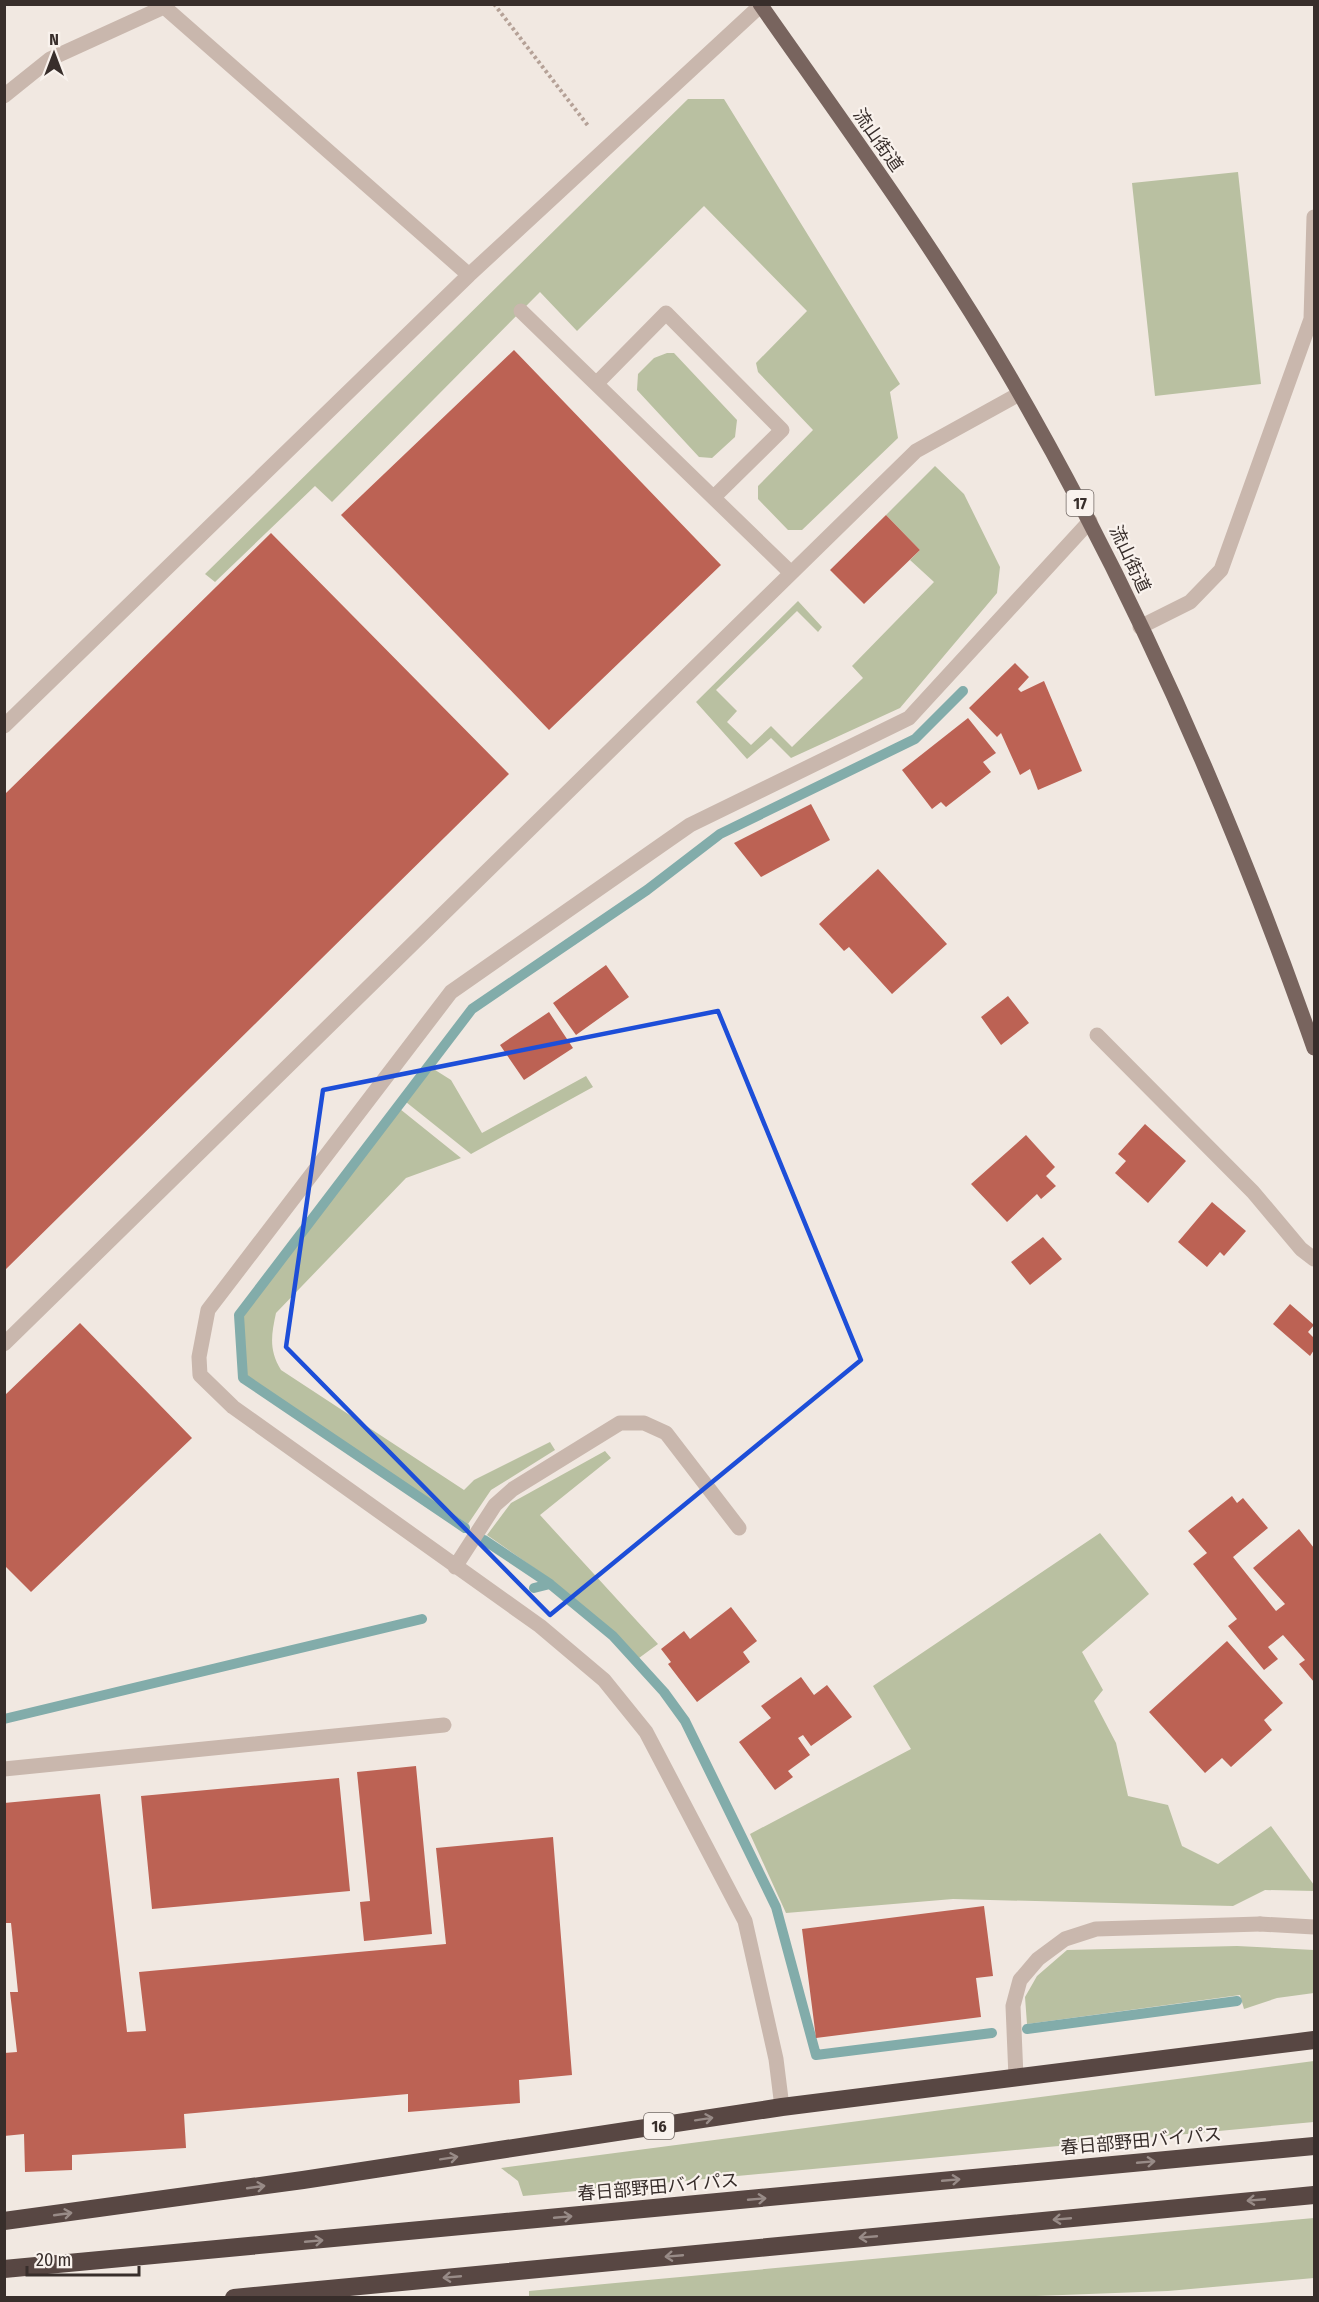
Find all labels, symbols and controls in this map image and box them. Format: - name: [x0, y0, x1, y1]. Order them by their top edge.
- north arrow: [24, 24, 84, 84]
- text: N: [49, 30, 59, 49]
- street label: 流山街道: [848, 104, 908, 176]
- road number: 17: [1066, 490, 1094, 516]
- street label: 流山街道: [1105, 522, 1155, 596]
- road number: 16: [644, 2113, 674, 2139]
- one-way arrow: [693, 2113, 713, 2124]
- street label: 春日部野田バイパス: [1060, 2123, 1222, 2159]
- one-way arrow: [438, 2152, 458, 2163]
- one-way arrow: [1135, 2156, 1155, 2167]
- street label: 春日部野田バイパス: [577, 2169, 739, 2205]
- one-way arrow: [941, 2174, 961, 2185]
- one-way arrow: [245, 2181, 265, 2192]
- one-way arrow: [747, 2193, 767, 2204]
- one-way arrow: [1247, 2195, 1267, 2206]
- one-way arrow: [52, 2209, 72, 2220]
- one-way arrow: [553, 2211, 573, 2222]
- one-way arrow: [1053, 2214, 1073, 2225]
- one-way arrow: [859, 2232, 878, 2243]
- one-way arrow: [303, 2235, 323, 2246]
- scale bar: [27, 2239, 140, 2277]
- text: 20 m: [36, 2249, 71, 2271]
- one-way arrow: [664, 2251, 684, 2262]
- one-way arrow: [442, 2272, 462, 2283]

